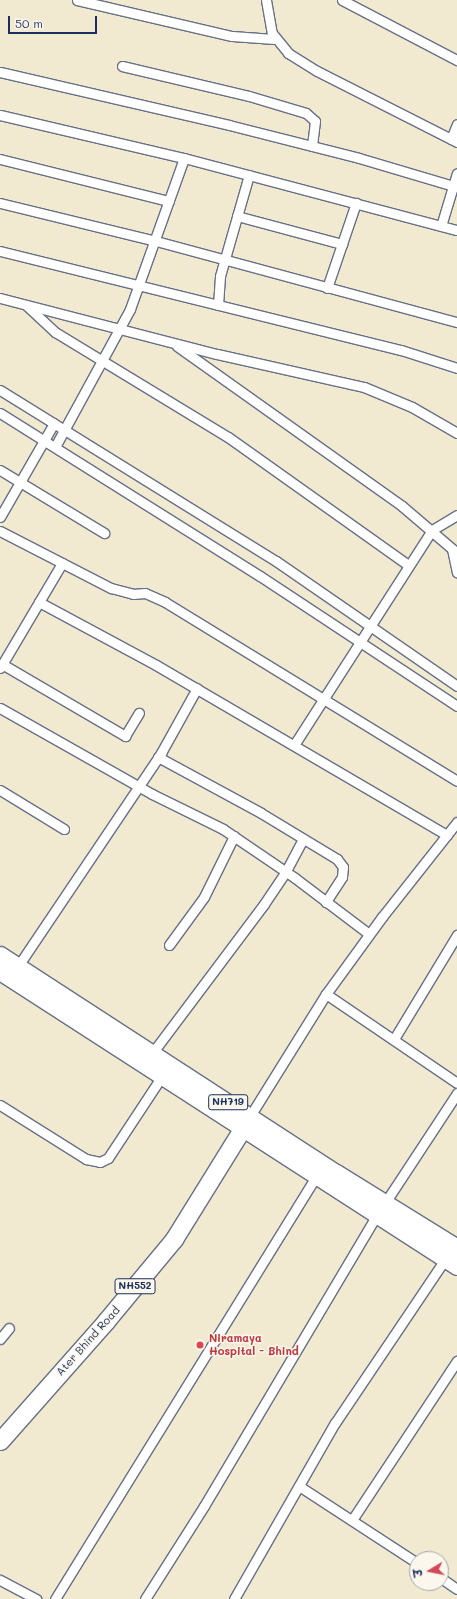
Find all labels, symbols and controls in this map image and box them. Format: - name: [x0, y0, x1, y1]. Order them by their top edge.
- scale bar: [10, 8, 99, 34]
- text: 50 m: [15, 15, 43, 31]
- road number: NH719: [208, 1094, 248, 1110]
- road number: NH552: [114, 1278, 156, 1294]
- street label: Ater Bhind Road: [53, 1304, 123, 1378]
- place label: Niramaya Hospital - Bhind: [209, 1332, 299, 1358]
- marker: Niramaya Hospital - Bhind: [194, 1339, 206, 1351]
- north arrow: [409, 1551, 449, 1591]
- text: उ: [410, 1568, 426, 1578]

